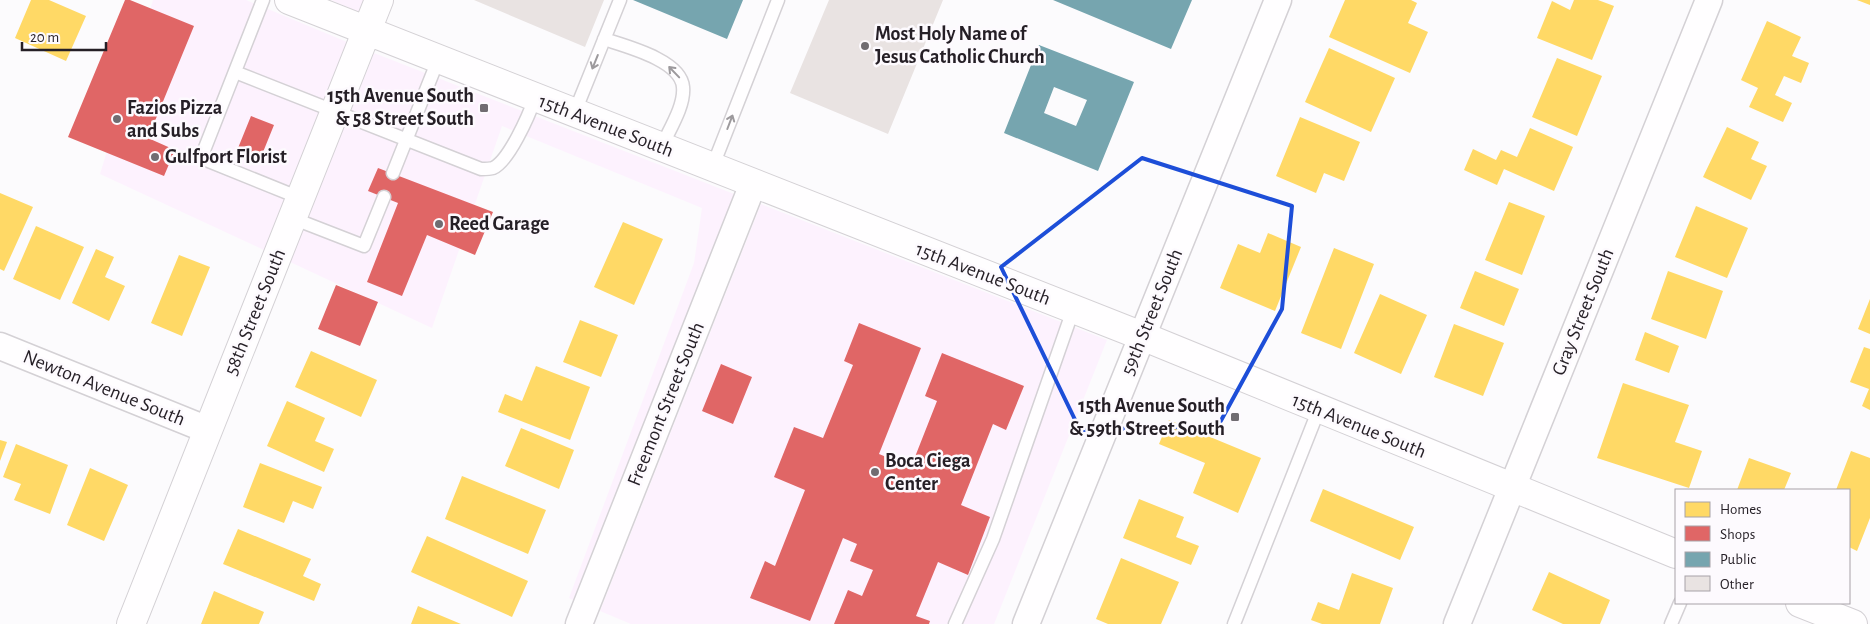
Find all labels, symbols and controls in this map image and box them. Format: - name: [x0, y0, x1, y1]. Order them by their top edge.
- scale bar: [22, 20, 106, 52]
- place label: Most Holy Name of Jesus Catholic Church: [875, 24, 1045, 67]
- text: 20 m: [30, 30, 59, 45]
- marker: Most Holy Name of Jesus Catholic Church: [859, 40, 871, 52]
- one-way arrow: [590, 53, 599, 69]
- one-way arrow: [668, 66, 680, 79]
- place label: 15th Avenue South & 58 Street South: [327, 86, 474, 129]
- street label: 15th Avenue South: [536, 91, 676, 161]
- place label: Fazios Pizza and Subs: [127, 98, 223, 141]
- marker: 15th Avenue South & 58 Street South: [478, 102, 490, 114]
- marker: Fazios Pizza and Subs: [111, 113, 123, 125]
- one-way arrow: [726, 115, 735, 131]
- place label: Gulfport Florist: [165, 147, 287, 167]
- marker: Gulfport Florist: [149, 151, 161, 163]
- place label: Reed Garage: [449, 214, 550, 234]
- marker: Reed Garage: [433, 218, 445, 230]
- street label: 15th Avenue South: [913, 239, 1053, 309]
- street label: 58th Street South: [221, 246, 289, 378]
- street label: 59th Street South: [1118, 246, 1186, 378]
- street label: Gray Street South: [1548, 246, 1618, 378]
- street label: Freemont Street South: [624, 319, 708, 489]
- street label: Newton Avenue South: [20, 346, 188, 430]
- street label: 15th Avenue South: [1289, 390, 1429, 462]
- place label: 15th Avenue South & 59th Street South: [1069, 396, 1225, 439]
- marker: 15th Avenue South & 59th Street South: [1229, 411, 1241, 423]
- place label: Boca Ciega Center: [885, 451, 971, 494]
- marker: Boca Ciega Center: [869, 466, 881, 478]
- legend: [1675, 489, 1850, 604]
- text: Homes: [1720, 502, 1762, 517]
- text: Shops: [1720, 527, 1755, 542]
- text: Public: [1720, 552, 1756, 567]
- text: Other: [1720, 577, 1754, 592]

